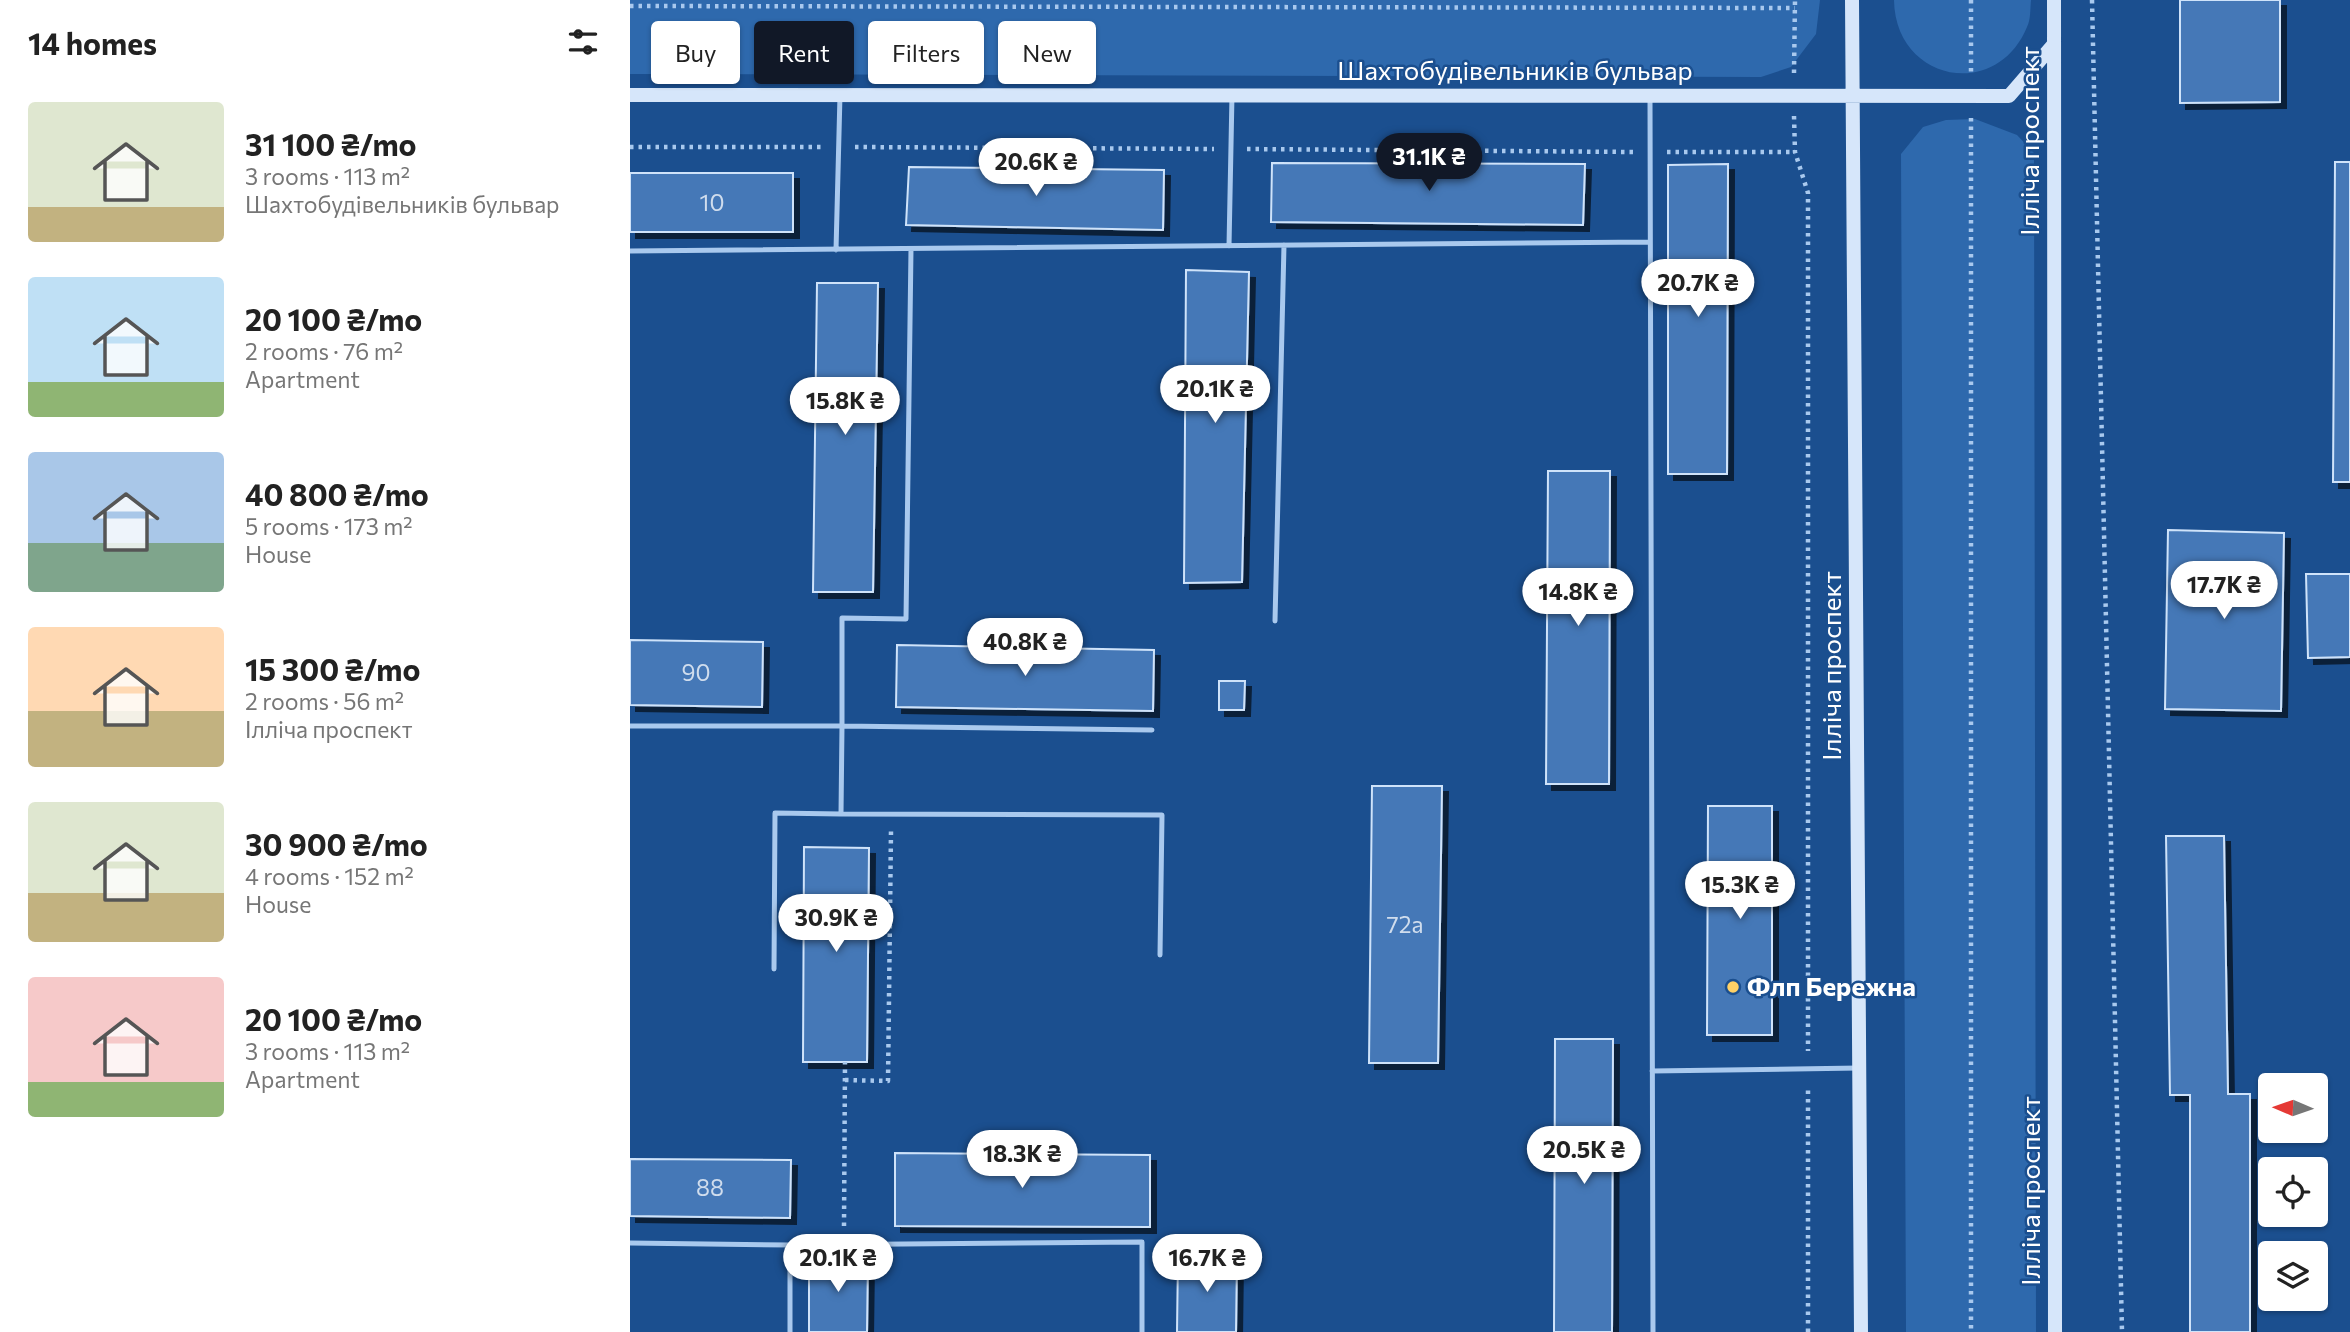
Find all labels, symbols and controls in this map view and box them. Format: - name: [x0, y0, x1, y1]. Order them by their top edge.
- chip: Buy: [651, 21, 740, 84]
- chip: Rent: [754, 21, 854, 84]
- chip: Filters: [868, 21, 984, 84]
- chip: New: [998, 21, 1096, 84]
- icon: filters: [564, 23, 602, 61]
- text: 14 homes: [28, 24, 157, 61]
- street label: Ілліча проспект: [2013, 46, 2044, 236]
- street label: Шахтобудівельників бульвар: [1337, 54, 1693, 85]
- text: 31 100 ₴/mo: [245, 125, 417, 162]
- icon: home: [84, 130, 168, 214]
- pin: 31.1K ₴: [1364, 134, 1494, 193]
- pin: 20.6K ₴: [971, 138, 1101, 198]
- text: 31.1K ₴: [1392, 142, 1466, 170]
- text: 20.6K ₴: [995, 147, 1077, 175]
- text: 3 rooms · 113 m²: [245, 162, 410, 190]
- house number: 10: [700, 188, 724, 216]
- text: Шахтобудівельників бульвар: [245, 190, 560, 218]
- pin: 20.7K ₴: [1633, 260, 1763, 319]
- text: 20.7K ₴: [1657, 268, 1739, 296]
- text: 20 100 ₴/mo: [245, 300, 422, 337]
- icon: home: [84, 305, 168, 389]
- text: 2 rooms · 76 m²: [245, 337, 403, 365]
- text: Apartment: [245, 365, 360, 393]
- pin: 20.1K ₴: [1150, 366, 1280, 425]
- text: 20.1K ₴: [1176, 374, 1254, 402]
- pin: 15.8K ₴: [780, 378, 910, 437]
- text: 15.8K ₴: [806, 386, 884, 414]
- text: 40 800 ₴/mo: [245, 475, 429, 512]
- icon: home: [84, 480, 168, 564]
- text: 5 rooms · 173 m²: [245, 512, 412, 540]
- text: House: [245, 540, 311, 568]
- pin: 17.7K ₴: [2159, 562, 2289, 621]
- pin: 14.8K ₴: [1513, 568, 1643, 628]
- text: 17.7K ₴: [2187, 570, 2261, 598]
- street label: Ілліча проспект: [1815, 571, 1846, 761]
- text: 14.8K ₴: [1538, 577, 1618, 605]
- pin: 40.8K ₴: [960, 618, 1090, 678]
- text: 40.8K ₴: [983, 627, 1067, 655]
- text: 15 300 ₴/mo: [245, 650, 420, 687]
- icon: home: [84, 655, 168, 739]
- house number: 90: [682, 658, 710, 686]
- text: 2 rooms · 56 m²: [245, 687, 404, 715]
- text: Ілліча проспект: [245, 715, 412, 743]
- text: 30 900 ₴/mo: [245, 825, 428, 862]
- icon: home: [84, 830, 168, 914]
- text: 4 rooms · 152 m²: [245, 862, 414, 890]
- pin: 15.3K ₴: [1675, 862, 1805, 921]
- text: 15.3K ₴: [1701, 870, 1779, 898]
- text: House: [245, 890, 311, 918]
- pin: 30.9K ₴: [771, 894, 901, 954]
- text: 30.9K ₴: [794, 903, 878, 931]
- house number: 72а: [1387, 910, 1423, 938]
- place label: Флп Бережна: [1747, 970, 1916, 1001]
- marker: Флп Бережна: [1725, 979, 1741, 995]
- text: 20 100 ₴/mo: [245, 1000, 422, 1037]
- icon: home: [84, 1005, 168, 1089]
- text: 3 rooms · 113 m²: [245, 1037, 410, 1065]
- text: Apartment: [245, 1065, 360, 1093]
- north arrow: [2258, 1073, 2328, 1143]
- map controls: [2258, 1073, 2328, 1311]
- street label: Ілліча проспект: [2014, 1096, 2045, 1286]
- pin: 20.5K ₴: [1519, 1126, 1649, 1186]
- pin: 18.3K ₴: [957, 1130, 1087, 1190]
- text: 20.5K ₴: [1543, 1135, 1625, 1163]
- text: 18.3K ₴: [983, 1139, 1061, 1167]
- button: locate: [2258, 1157, 2328, 1227]
- house number: 88: [696, 1173, 724, 1201]
- pin: 20.1K ₴: [773, 1234, 903, 1294]
- pin: 16.7K ₴: [1142, 1234, 1272, 1294]
- button: layers: [2258, 1241, 2328, 1311]
- text: 20.1K ₴: [799, 1243, 877, 1271]
- text: 16.7K ₴: [1168, 1243, 1246, 1271]

